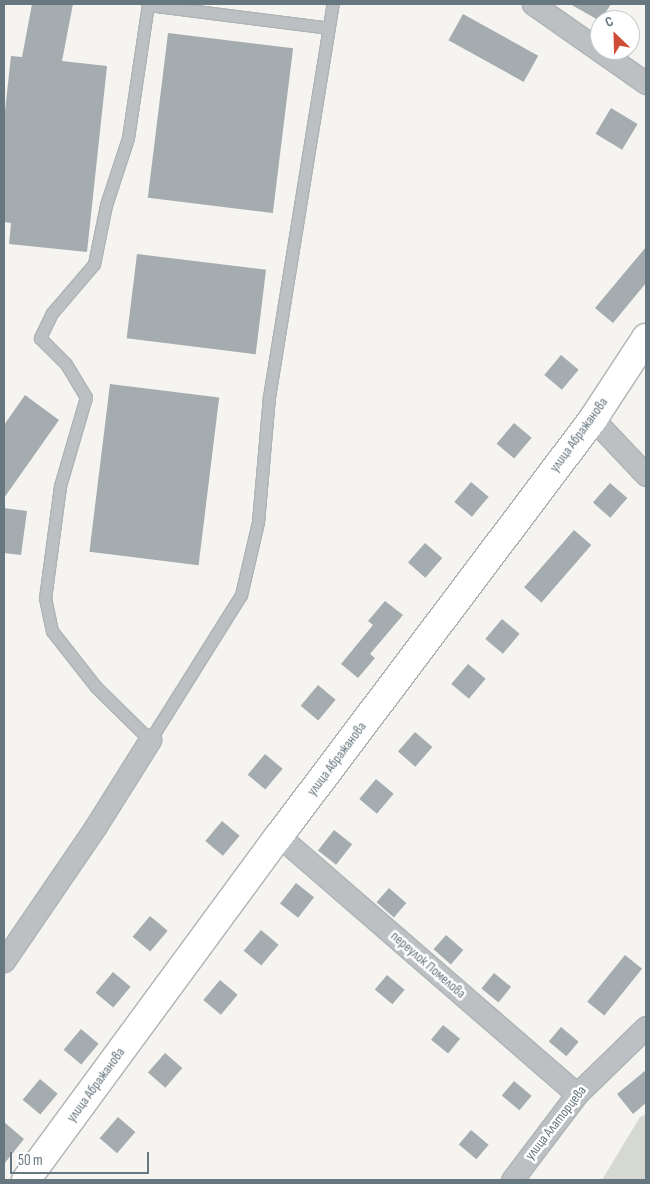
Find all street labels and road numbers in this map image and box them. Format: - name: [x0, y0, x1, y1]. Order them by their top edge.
- street label: улица Абражанова: [546, 394, 612, 476]
- street label: улица Абражанова: [304, 719, 370, 799]
- street label: переулок Помелова: [387, 928, 469, 1002]
- street label: улица Абражанова: [63, 1044, 129, 1126]
- street label: улица Алаторцева: [522, 1083, 590, 1163]

